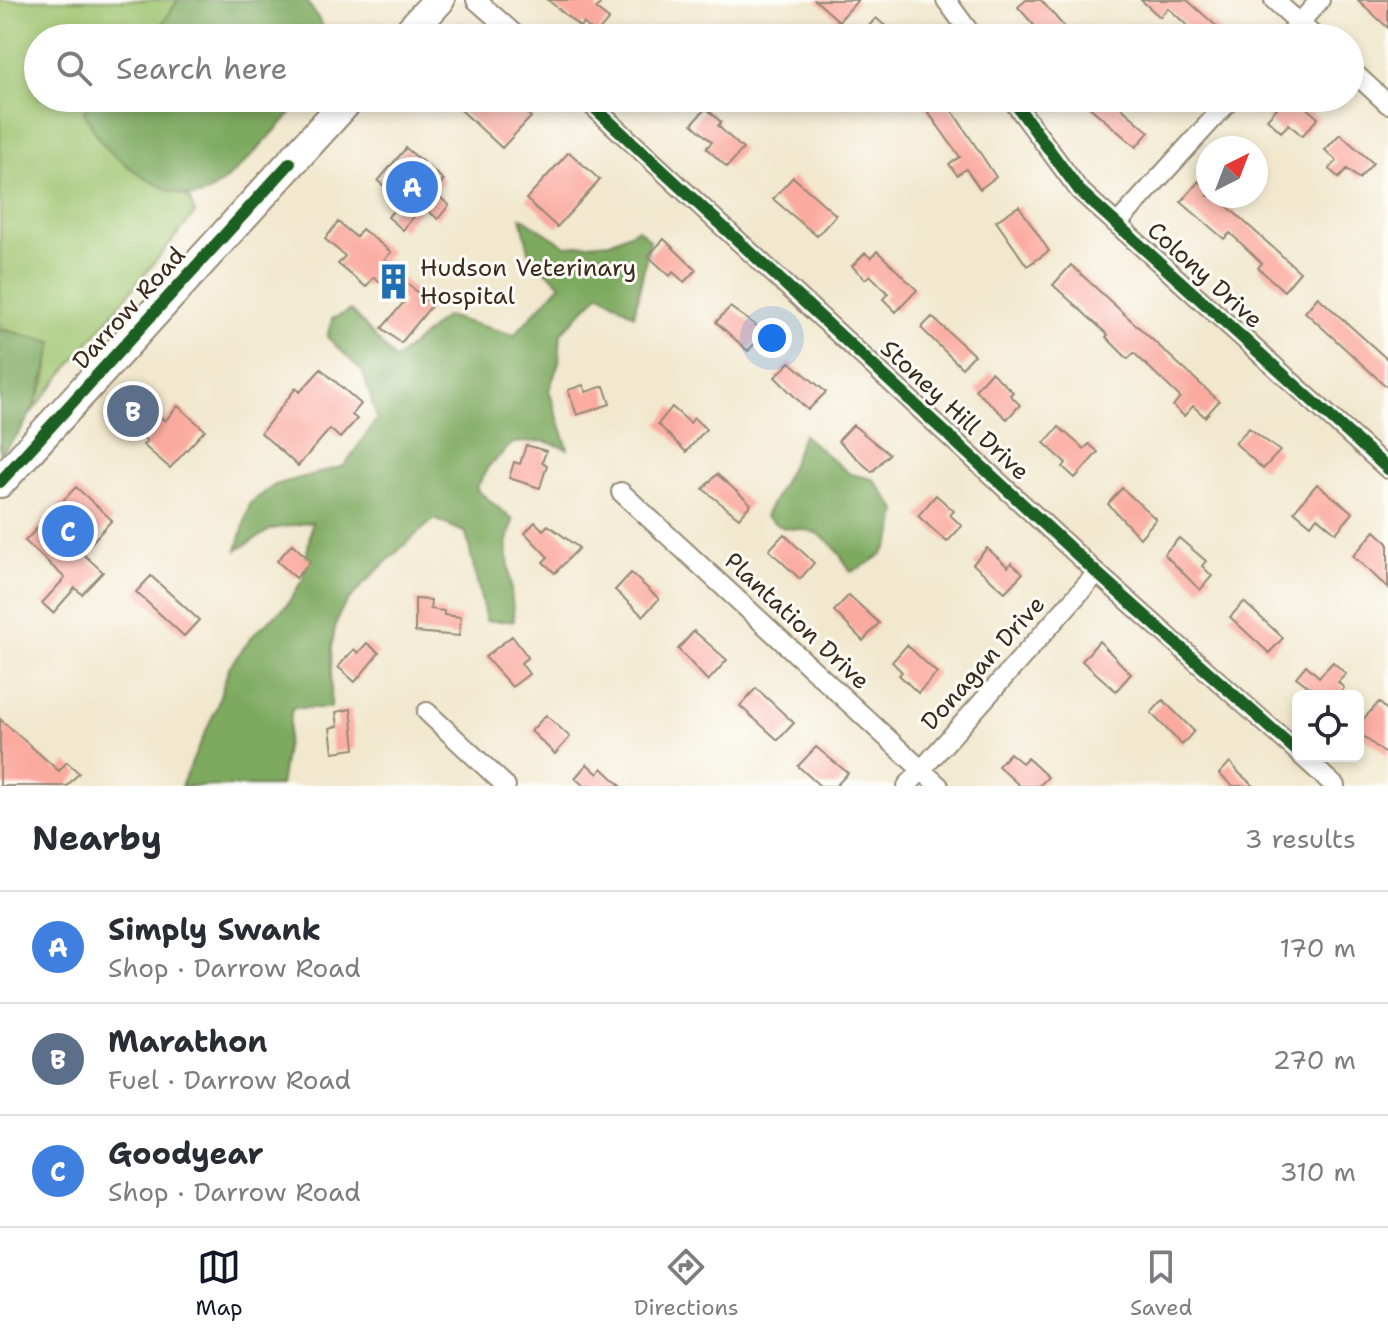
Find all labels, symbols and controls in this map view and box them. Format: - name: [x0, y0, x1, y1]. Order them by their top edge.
- search box: [24, 24, 1364, 112]
- icon: search: [52, 46, 96, 90]
- text: Search here: [116, 48, 287, 89]
- north arrow: [1196, 136, 1268, 208]
- pin: A: [386, 157, 438, 217]
- street label: Colony Drive: [1140, 214, 1270, 336]
- street label: Darrow Road: [66, 240, 192, 376]
- place label: Hudson Veterinary Hospital: [420, 252, 636, 312]
- building icon: Hudson Veterinary Hospital: [375, 263, 413, 301]
- your location: [752, 318, 792, 358]
- street label: Stoney Hill Drive: [874, 333, 1036, 487]
- pin: B: [107, 381, 159, 441]
- pin: C: [42, 501, 94, 561]
- street label: Plantation Drive: [717, 545, 877, 697]
- street label: Donagan Drive: [914, 589, 1052, 737]
- map controls: [1292, 690, 1364, 762]
- button: locate: [1292, 690, 1364, 762]
- text: Nearby: [32, 815, 162, 861]
- text: 3 results: [1244, 821, 1356, 856]
- text: Simply Swank: [108, 909, 321, 950]
- text: A: [48, 930, 68, 965]
- text: 170 m: [1279, 930, 1356, 965]
- text: Shop · Darrow Road: [108, 950, 361, 985]
- text: Marathon: [108, 1021, 268, 1062]
- text: B: [50, 1042, 66, 1077]
- text: 270 m: [1273, 1042, 1356, 1077]
- text: Fuel · Darrow Road: [108, 1062, 351, 1097]
- text: Goodyear: [108, 1133, 264, 1174]
- text: C: [50, 1154, 66, 1189]
- text: 310 m: [1280, 1154, 1356, 1189]
- text: Shop · Darrow Road: [108, 1174, 361, 1209]
- tab: Map: [196, 1245, 243, 1322]
- tab: Directions: [634, 1245, 739, 1322]
- tab: Saved: [1130, 1245, 1192, 1322]

